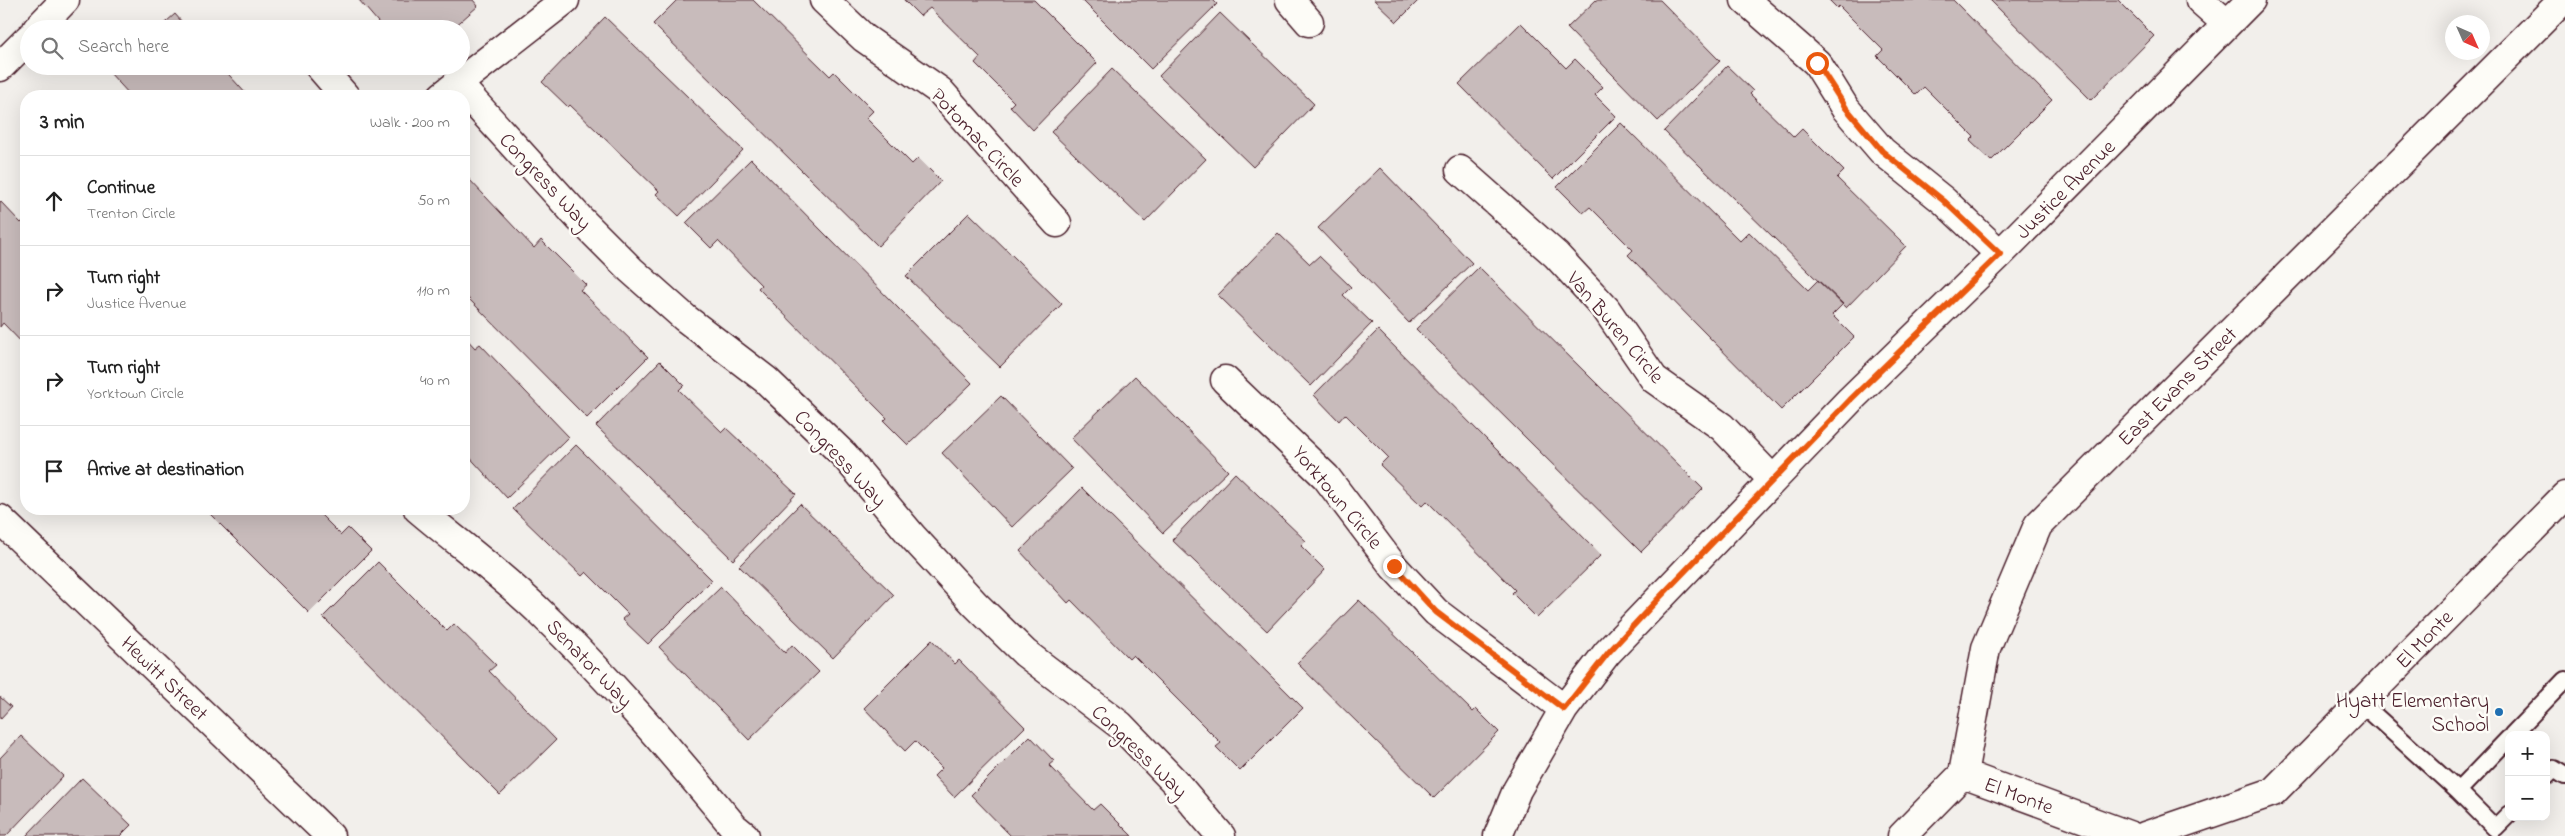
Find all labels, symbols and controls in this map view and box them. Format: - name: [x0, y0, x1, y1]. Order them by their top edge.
- north arrow: [2445, 15, 2490, 60]
- search box: [20, 20, 470, 75]
- icon: search: [38, 34, 66, 62]
- text: Search here: [78, 34, 169, 61]
- route start: [1806, 52, 1829, 75]
- street label: Potomac Circle: [923, 82, 1031, 195]
- text: 3 min: [40, 108, 84, 138]
- text: Walk · 200 m: [370, 111, 450, 135]
- street label: Congress Way: [490, 127, 598, 239]
- street label: Justice Avenue: [2010, 133, 2124, 247]
- text: Continue: [87, 175, 155, 202]
- icon: ahead: [40, 187, 68, 215]
- text: 50 m: [418, 189, 450, 213]
- text: Trenton Circle: [87, 202, 175, 226]
- text: Turn right: [87, 265, 160, 292]
- street label: Van Buren Circle: [1558, 265, 1671, 391]
- icon: right: [40, 277, 68, 305]
- text: 110 m: [416, 279, 450, 303]
- text: Justice Avenue: [87, 292, 186, 316]
- street label: East Evans Street: [2112, 321, 2245, 454]
- text: Turn right: [87, 355, 160, 382]
- icon: right: [40, 367, 68, 395]
- text: 40 m: [420, 369, 450, 393]
- text: Yorktown Circle: [87, 382, 184, 406]
- street label: Congress Way: [785, 404, 893, 516]
- street label: Yorktown Circle: [1284, 440, 1389, 557]
- icon: arrive: [40, 457, 68, 485]
- text: Arrive at destination: [87, 457, 244, 484]
- route end: [1383, 555, 1406, 578]
- street label: El Monte: [2390, 604, 2462, 677]
- street label: Senator Way: [537, 613, 639, 717]
- street label: Hewitt Street: [113, 630, 214, 729]
- place label: Hyatt Elementary School: [2336, 687, 2489, 741]
- street label: Congress Way: [1082, 699, 1194, 808]
- marker: Hyatt Elementary School: [2493, 706, 2505, 718]
- map controls: [2505, 731, 2550, 821]
- button: +: [2505, 731, 2550, 776]
- street label: El Monte: [1979, 770, 2058, 823]
- button: −: [2505, 776, 2550, 821]

